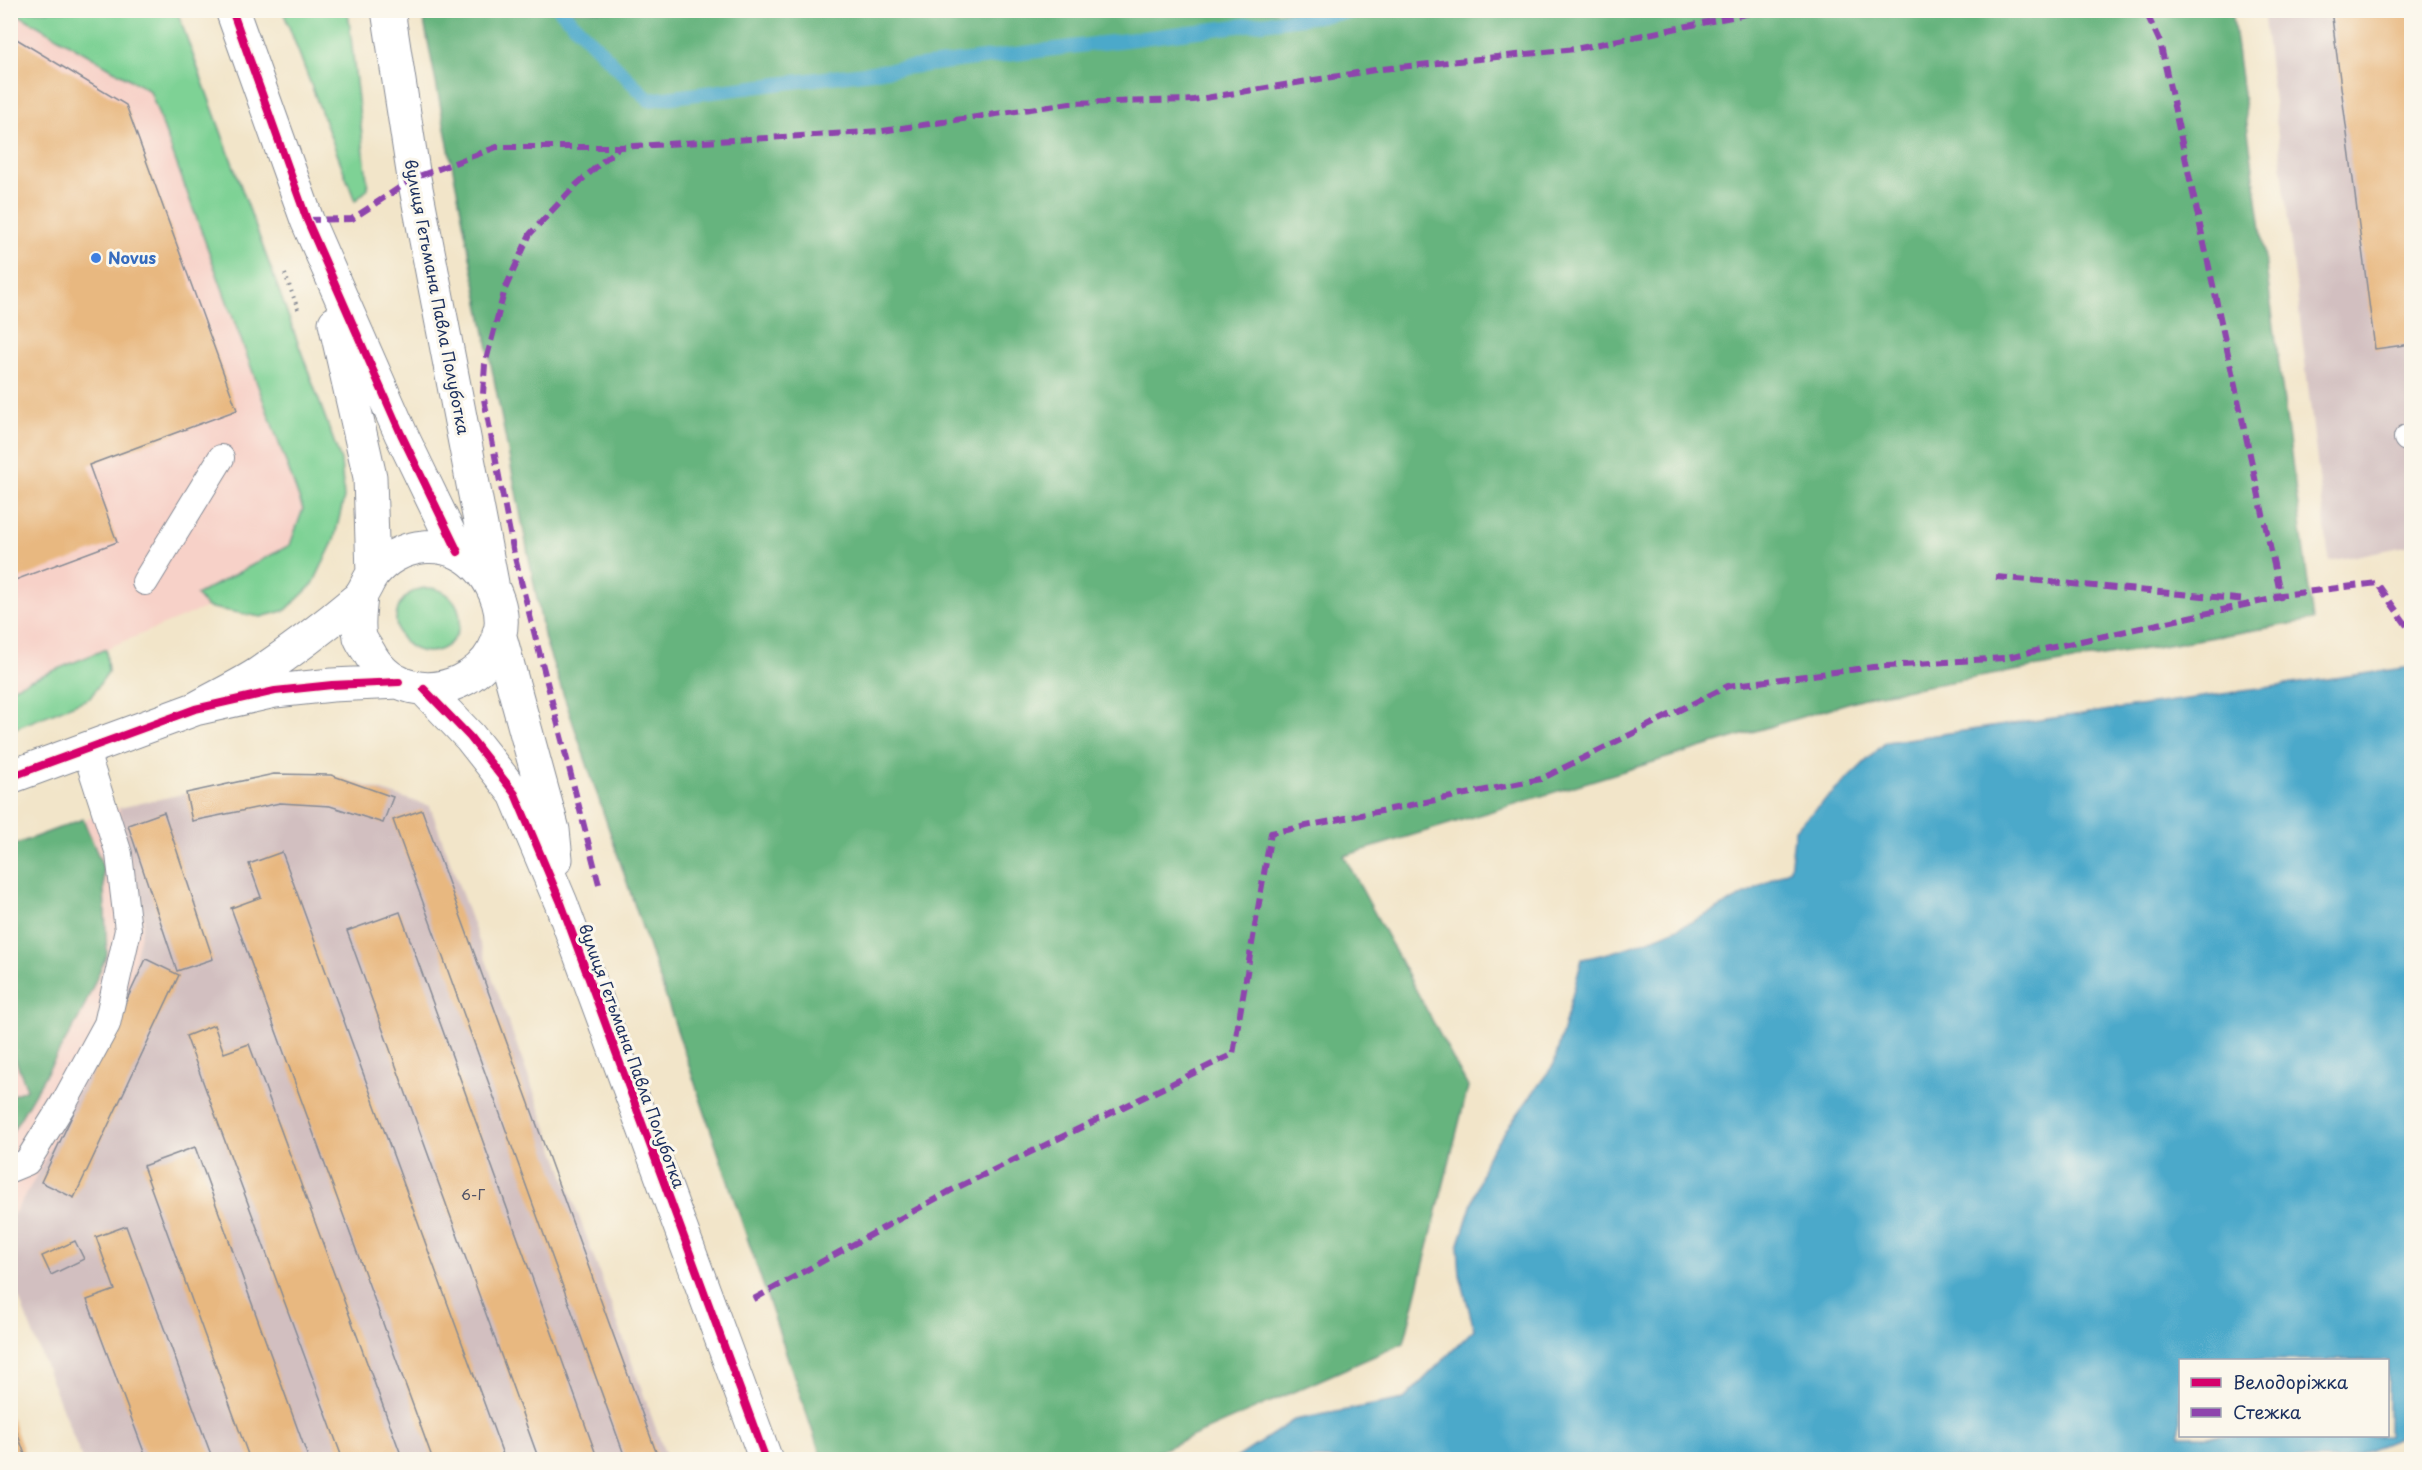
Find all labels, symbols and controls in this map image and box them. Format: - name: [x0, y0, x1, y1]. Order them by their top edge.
- street label: вулиця Гетьмана Павла Полуботка: [400, 157, 476, 436]
- place label: Novus: [108, 245, 156, 269]
- marker: Novus: [89, 251, 103, 265]
- street label: вулиця Гетьмана Павла Полуботка: [574, 920, 692, 1191]
- house number: 6-Г: [461, 1184, 485, 1205]
- legend: [2179, 1359, 2389, 1437]
- text: Велодоріжка: [2233, 1368, 2349, 1395]
- text: Стежка: [2233, 1398, 2302, 1425]

